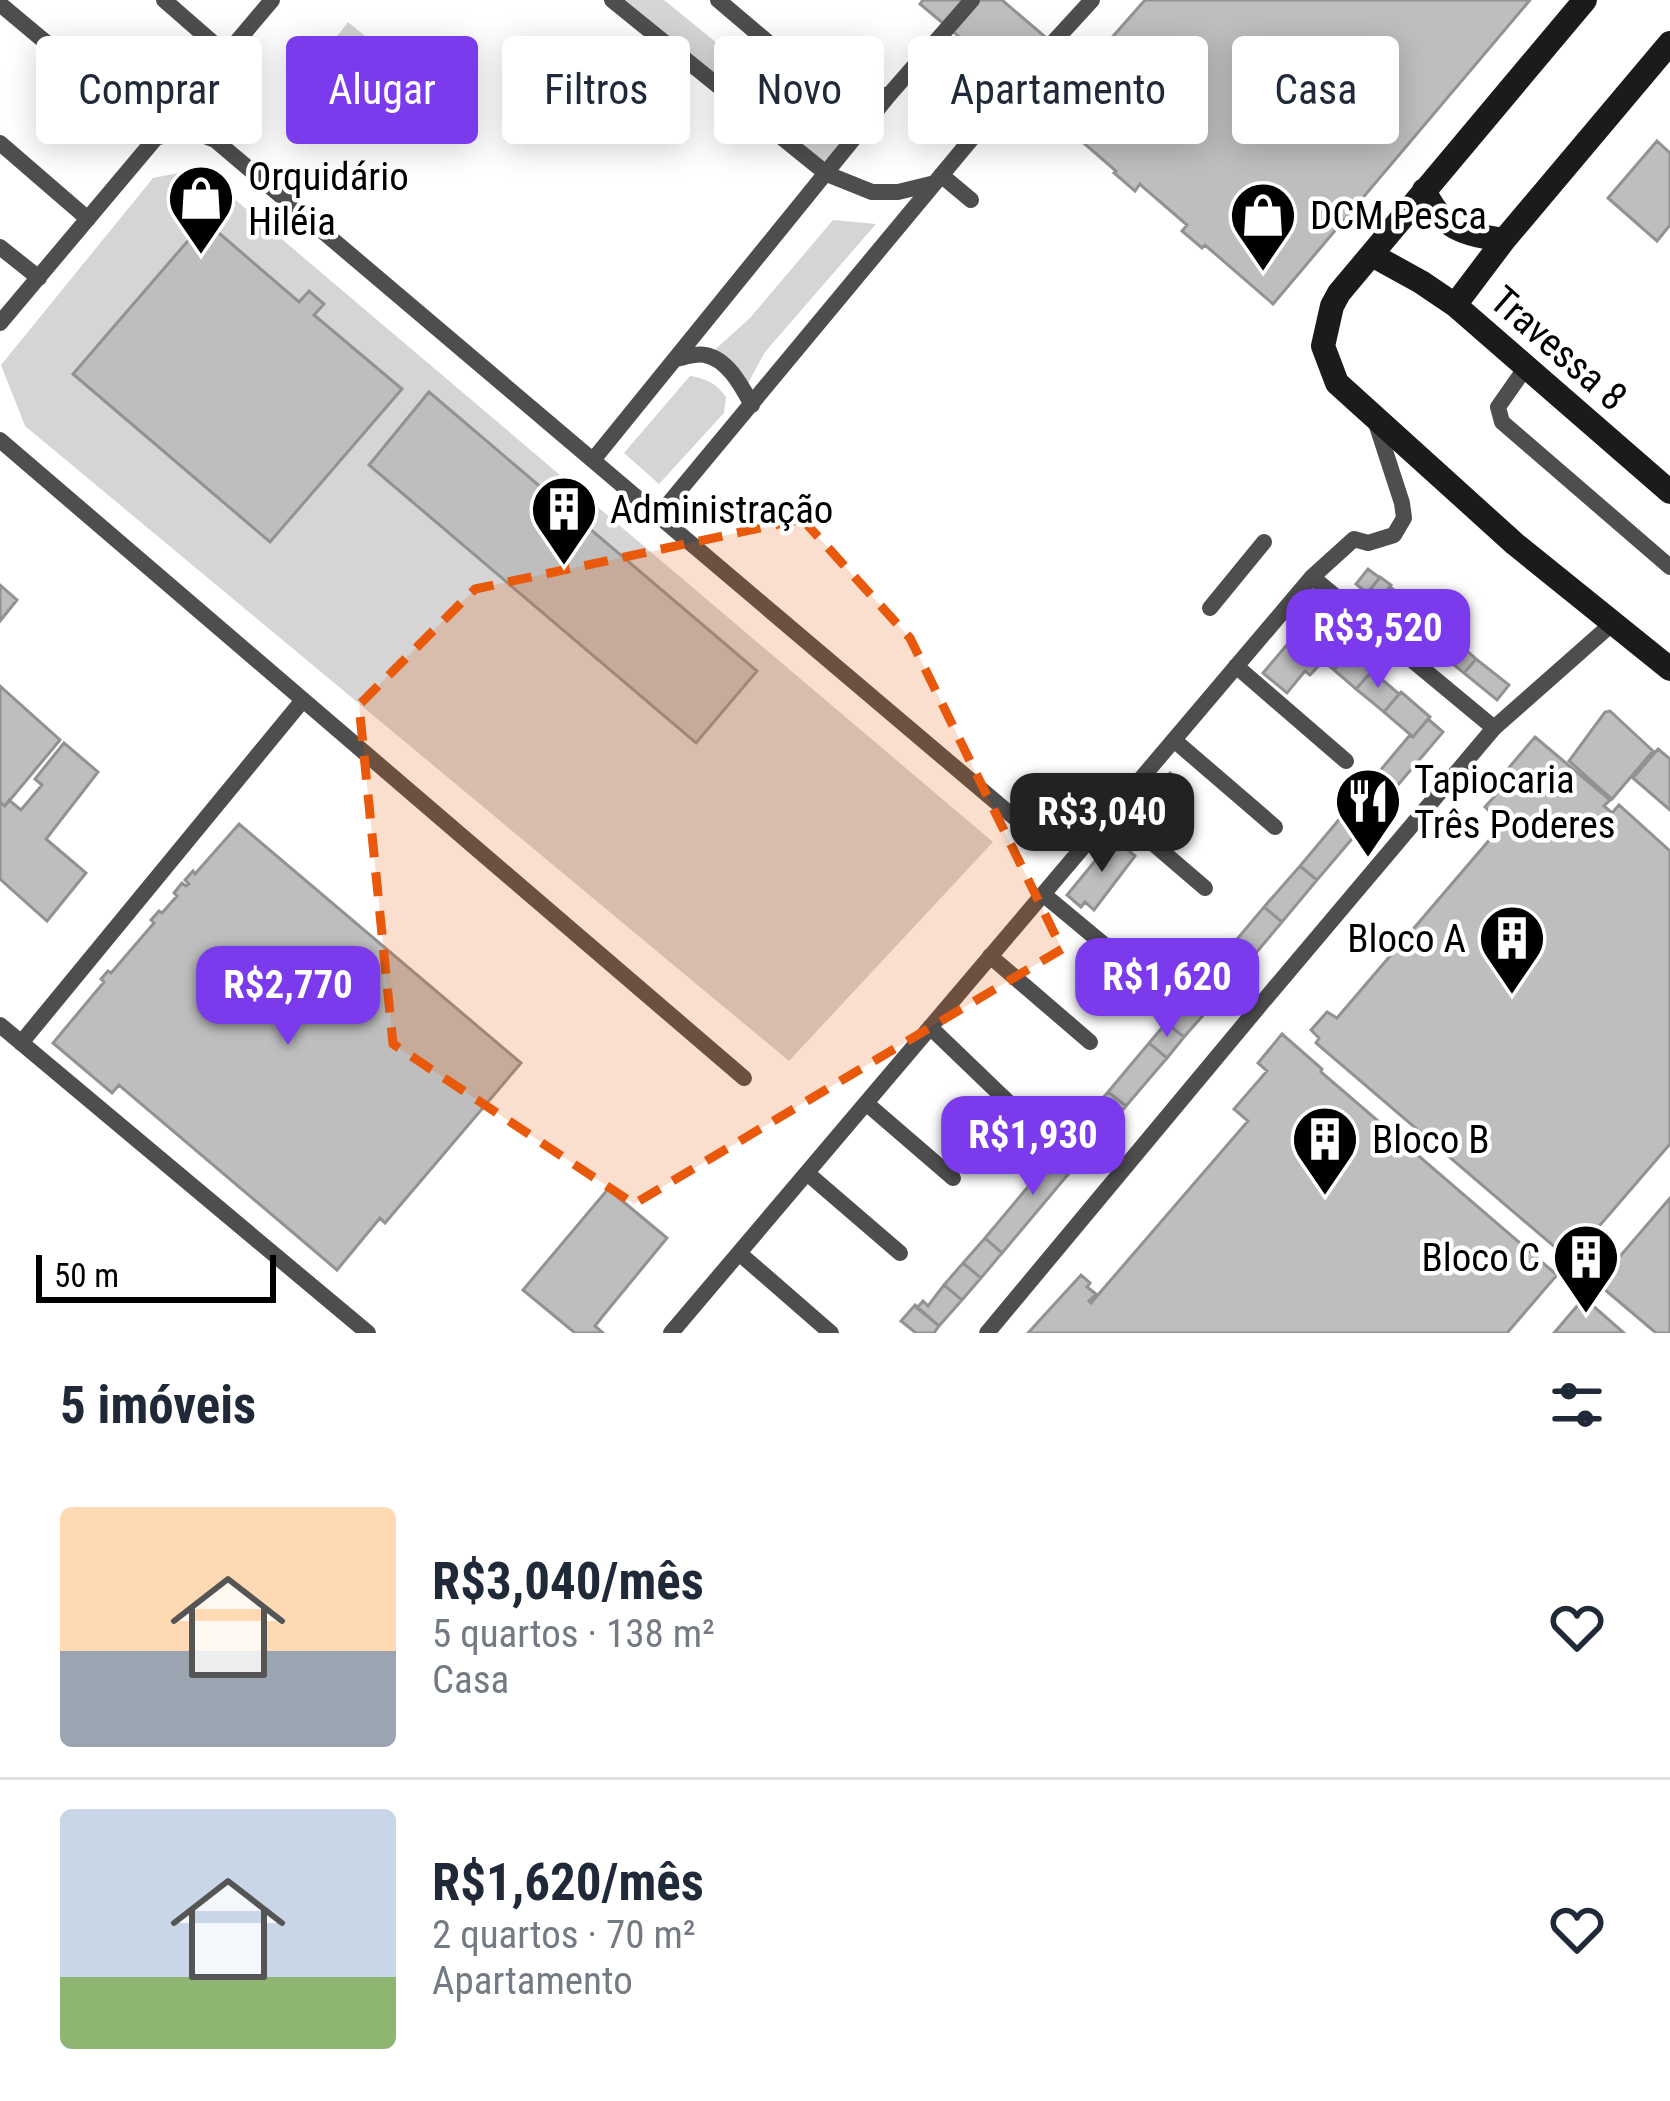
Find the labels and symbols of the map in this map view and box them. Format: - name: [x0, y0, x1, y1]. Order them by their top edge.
- place label: Orquidário Hiléia: [248, 154, 409, 245]
- shop icon: Orquidário Hiléia: [166, 163, 236, 257]
- shop icon: DCM Pesca: [1228, 180, 1298, 274]
- place label: DCM Pesca: [1310, 193, 1487, 239]
- street label: Travessa 8: [1481, 277, 1636, 420]
- building icon: Administração: [529, 474, 599, 568]
- place label: Administração: [610, 487, 833, 533]
- pin: R$3,520: [1267, 589, 1489, 691]
- place label: Tapiocaria Três Poderes: [1414, 757, 1616, 848]
- restaurant icon: Tapiocaria Três Poderes: [1333, 766, 1403, 860]
- pin: R$3,040: [991, 773, 1213, 875]
- building icon: Bloco A: [1477, 903, 1547, 997]
- place label: Bloco A: [1347, 916, 1466, 962]
- pin: R$1,620: [1056, 938, 1278, 1040]
- pin: R$2,770: [177, 946, 399, 1048]
- pin: R$1,930: [922, 1096, 1144, 1198]
- building icon: Bloco B: [1290, 1104, 1360, 1198]
- place label: Bloco B: [1372, 1117, 1490, 1163]
- building icon: Bloco C: [1551, 1222, 1621, 1316]
- place label: Bloco C: [1422, 1235, 1540, 1281]
- scale bar: [36, 1249, 276, 1302]

